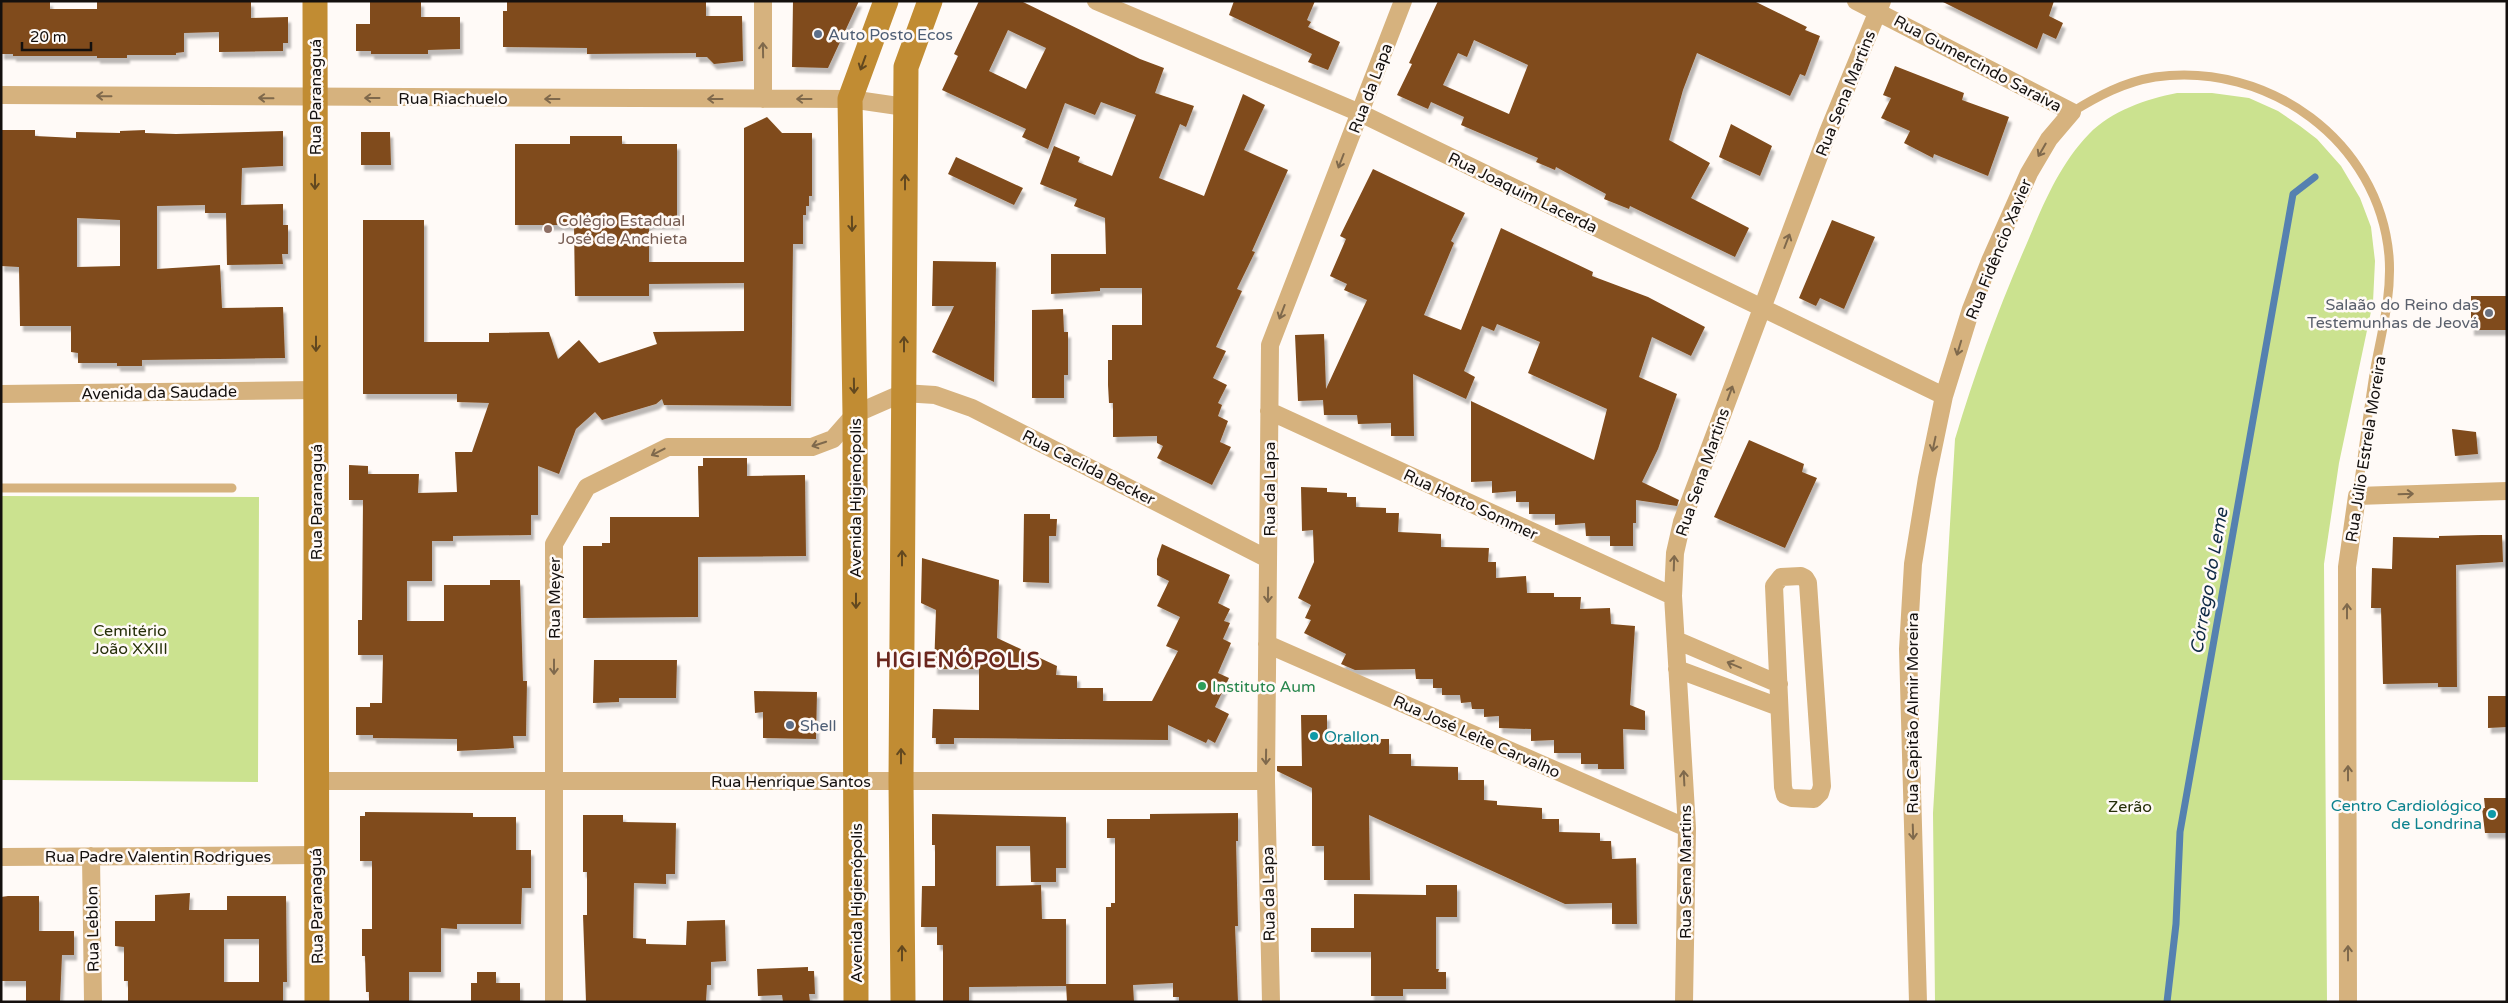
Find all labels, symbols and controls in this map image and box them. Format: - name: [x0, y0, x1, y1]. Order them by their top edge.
- street label: Rua Gumercindo Saraiva: [1890, 11, 2065, 117]
- scale bar: [22, 20, 91, 52]
- place label: Auto Posto Ecos: [828, 25, 953, 45]
- street label: Rua Sena Martins: [1812, 27, 1880, 159]
- text: 20 m: [30, 28, 67, 46]
- marker: Auto Posto Ecos: [812, 28, 824, 40]
- street label: Rua Paranaguá: [306, 39, 326, 155]
- street label: Rua da Lapa: [1345, 41, 1397, 136]
- one-way arrow: [758, 43, 768, 59]
- one-way arrow: [858, 55, 867, 71]
- street label: Rua Riachuelo: [398, 89, 508, 109]
- one-way arrow: [96, 91, 112, 101]
- one-way arrow: [258, 93, 274, 103]
- one-way arrow: [364, 93, 380, 103]
- one-way arrow: [544, 94, 560, 104]
- one-way arrow: [707, 94, 723, 104]
- one-way arrow: [797, 94, 813, 104]
- one-way arrow: [2037, 143, 2047, 157]
- street label: Rua Joaquim Lacerda: [1445, 148, 1601, 238]
- one-way arrow: [1336, 153, 1345, 168]
- one-way arrow: [310, 174, 320, 190]
- one-way arrow: [900, 174, 910, 190]
- street label: Rua Fidêncio Xavier: [1962, 175, 2037, 323]
- place label: Colégio Estadual José de Anchieta: [558, 211, 687, 249]
- one-way arrow: [847, 215, 857, 231]
- marker: Colégio Estadual José de Anchieta: [542, 223, 554, 235]
- one-way arrow: [1783, 234, 1792, 249]
- place label: Salaão do Reino das Testemunhas de Jeová: [2307, 295, 2479, 333]
- one-way arrow: [1277, 305, 1286, 320]
- marker: Salaão do Reino das Testemunhas de Jeová: [2483, 307, 2495, 319]
- one-way arrow: [311, 336, 321, 352]
- one-way arrow: [899, 336, 909, 352]
- one-way arrow: [1954, 340, 1964, 356]
- street label: Rua Júlio Estrela Moreira: [2341, 355, 2391, 544]
- one-way arrow: [850, 378, 859, 394]
- street label: Avenida da Saudade: [81, 382, 237, 404]
- one-way arrow: [1726, 386, 1735, 401]
- street label: Rua Sena Martins: [1672, 406, 1734, 539]
- street label: Avenida Higienópolis: [846, 418, 866, 578]
- street label: Rua Cacilda Becker: [1019, 426, 1159, 510]
- one-way arrow: [1929, 435, 1938, 451]
- one-way arrow: [811, 440, 827, 450]
- street label: Rua da Lapa: [1260, 442, 1280, 536]
- street label: Rua Paranaguá: [307, 444, 327, 560]
- one-way arrow: [651, 448, 666, 457]
- street label: Rua Hotto Sommer: [1400, 465, 1542, 545]
- one-way arrow: [2398, 489, 2414, 499]
- water label: Córrego do Leme: [2185, 505, 2233, 656]
- one-way arrow: [897, 550, 907, 566]
- street label: Rua Meyer: [545, 556, 565, 639]
- one-way arrow: [1670, 556, 1679, 572]
- one-way arrow: [1263, 586, 1273, 603]
- one-way arrow: [851, 592, 861, 609]
- one-way arrow: [2342, 603, 2352, 619]
- street label: Rua Capitão Almir Moreira: [1903, 612, 1923, 814]
- park label: Cemitério João XXIII: [92, 621, 168, 659]
- district label: HIGIENÓPOLIS: [875, 647, 1041, 673]
- one-way arrow: [549, 658, 559, 674]
- one-way arrow: [1727, 659, 1742, 669]
- place label: Instituto Aum: [1212, 677, 1316, 697]
- marker: Instituto Aum: [1196, 680, 1208, 692]
- street label: Rua José Leite Carvalho: [1390, 691, 1563, 783]
- place label: Shell: [800, 716, 837, 736]
- marker: Shell: [784, 719, 796, 731]
- place label: Orallon: [1324, 727, 1379, 747]
- marker: Orallon: [1308, 730, 1320, 742]
- one-way arrow: [896, 748, 906, 764]
- one-way arrow: [1261, 749, 1271, 765]
- one-way arrow: [2343, 765, 2353, 782]
- one-way arrow: [1679, 770, 1688, 786]
- street label: Rua Henrique Santos: [711, 772, 871, 792]
- place label: Centro Cardiológico de Londrina: [2331, 796, 2482, 834]
- park label: Zerão: [2108, 797, 2152, 817]
- street label: Rua Sena Martins: [1676, 805, 1696, 939]
- marker: Centro Cardiológico de Londrina: [2486, 808, 2498, 820]
- street label: Avenida Higienópolis: [847, 823, 867, 983]
- one-way arrow: [1908, 824, 1917, 840]
- street label: Rua da Lapa: [1258, 846, 1280, 942]
- street label: Rua Padre Valentin Rodrigues: [45, 847, 271, 867]
- street label: Rua Paranaguá: [306, 848, 328, 964]
- street label: Rua Leblon: [82, 886, 104, 972]
- one-way arrow: [898, 945, 907, 961]
- one-way arrow: [2343, 945, 2353, 962]

